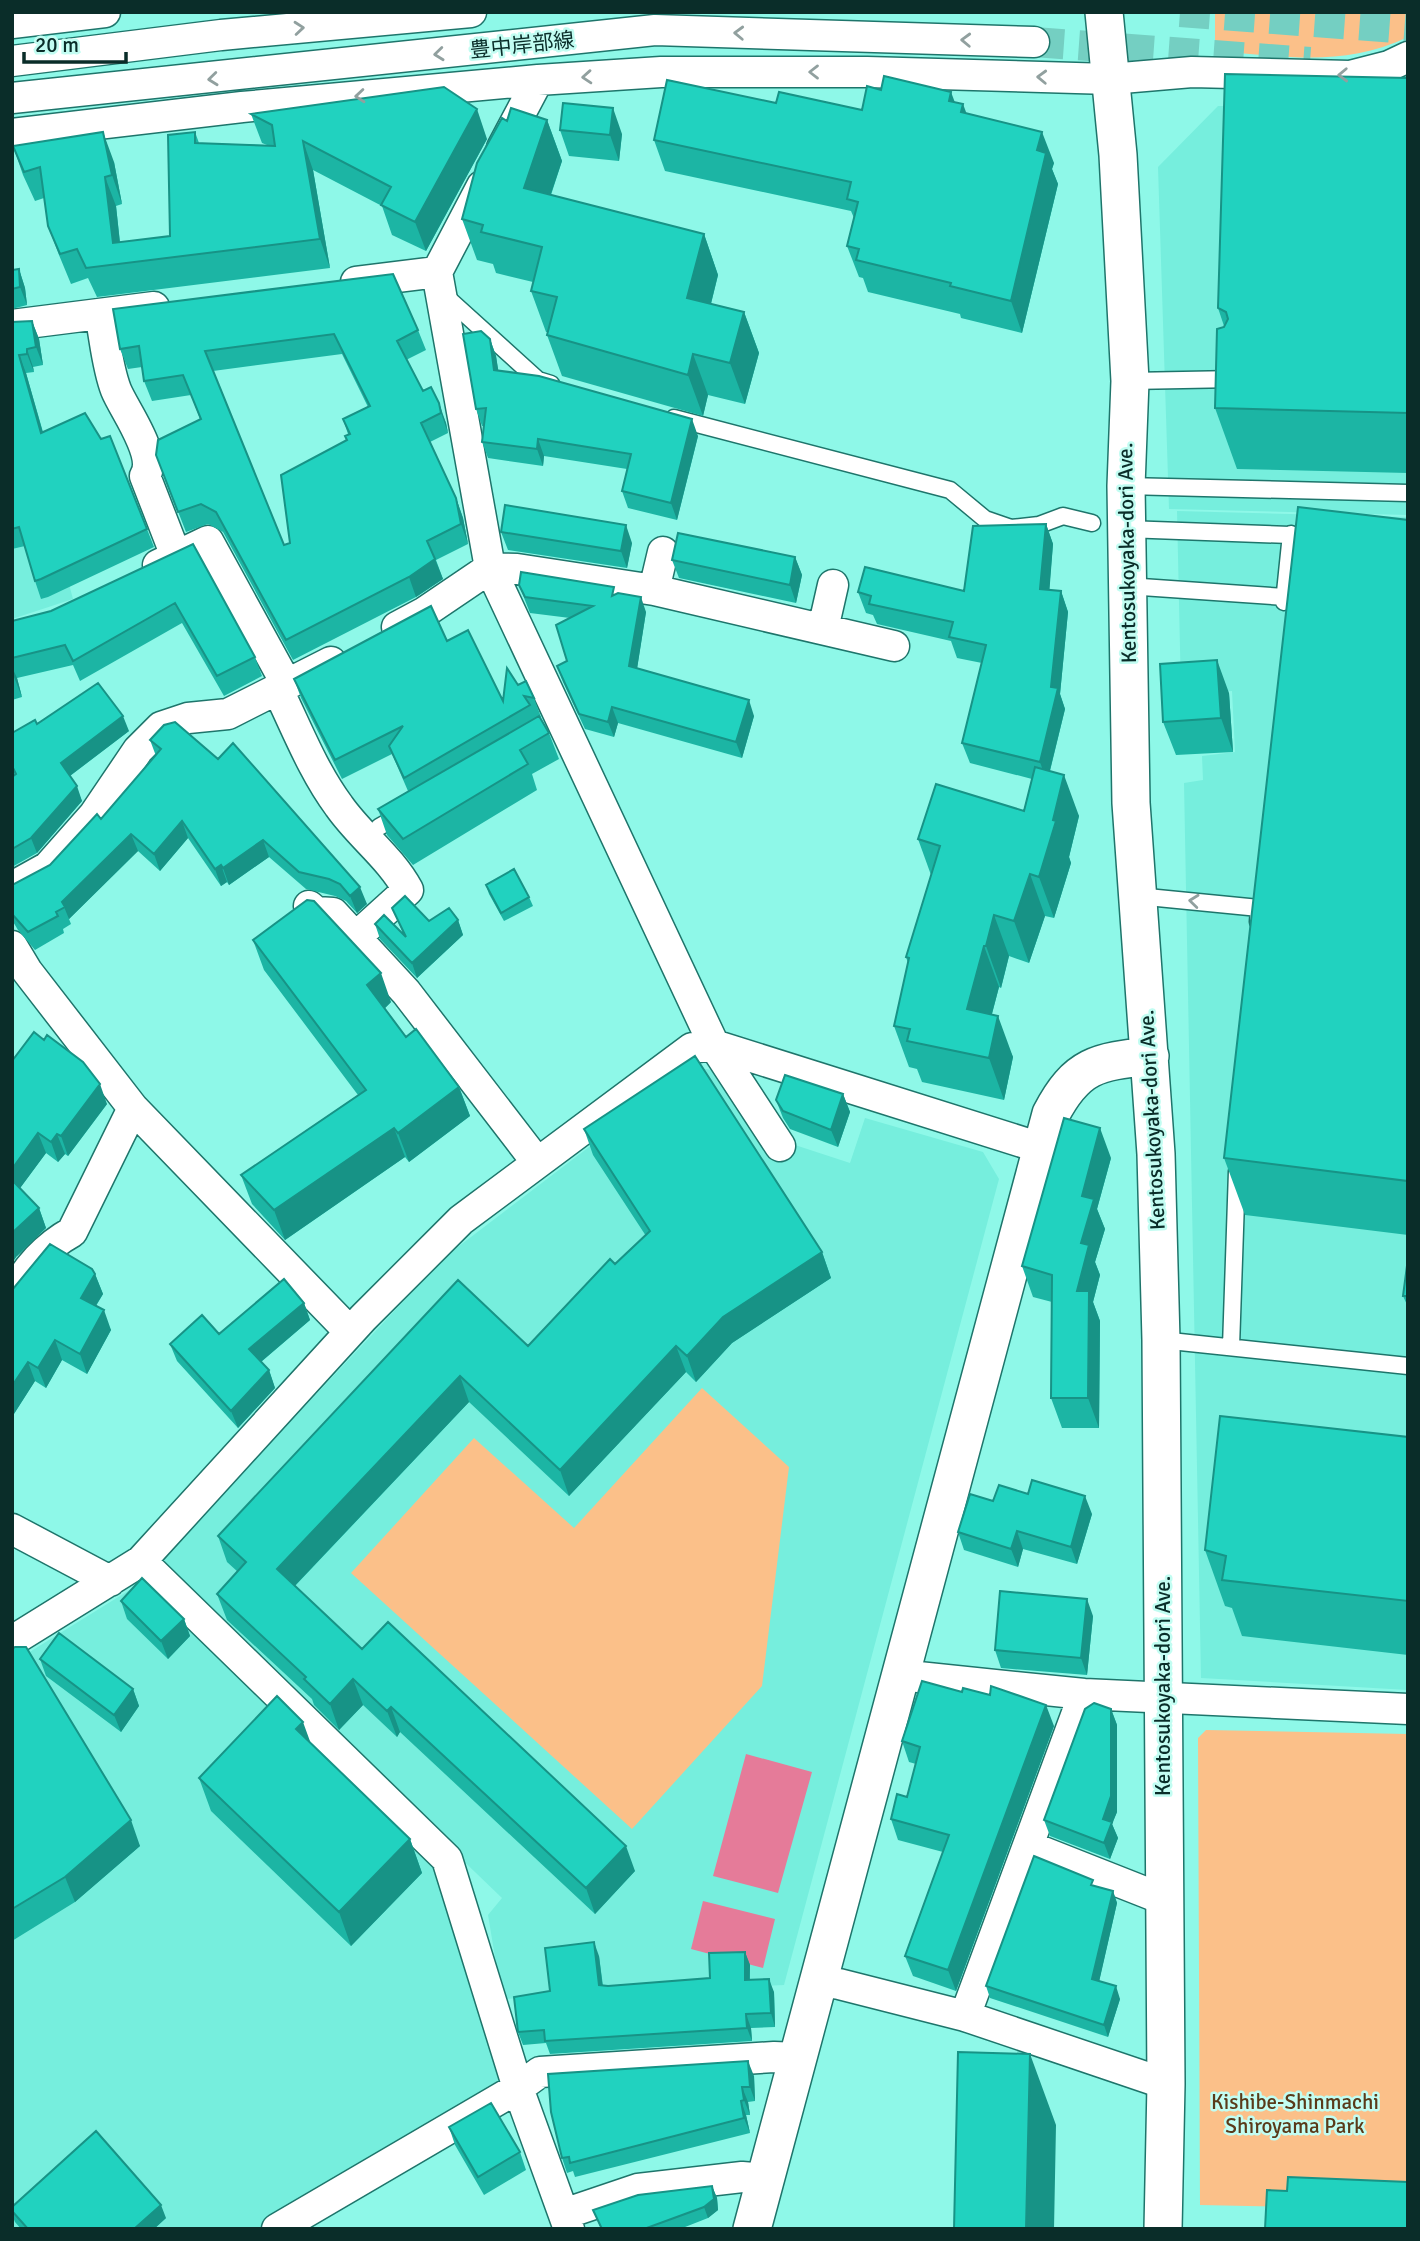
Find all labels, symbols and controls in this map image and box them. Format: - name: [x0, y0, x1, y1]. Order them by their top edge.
- scale bar: [24, 21, 126, 65]
- one-way arrow: [294, 21, 305, 36]
- one-way arrow: [733, 25, 744, 40]
- street label: 豊中岸部線: [468, 27, 576, 63]
- text: 20 m: [35, 32, 79, 58]
- one-way arrow: [961, 33, 972, 48]
- one-way arrow: [433, 46, 444, 61]
- one-way arrow: [809, 64, 819, 80]
- one-way arrow: [1337, 67, 1348, 82]
- one-way arrow: [581, 69, 592, 84]
- one-way arrow: [1036, 69, 1047, 84]
- one-way arrow: [207, 71, 219, 86]
- one-way arrow: [355, 88, 366, 103]
- street label: Kentosukoyaka-dori Ave.: [1112, 442, 1142, 664]
- one-way arrow: [1188, 894, 1199, 909]
- street label: Kentosukoyaka-dori Ave.: [1133, 1009, 1171, 1231]
- street label: Kentosukoyaka-dori Ave.: [1150, 1576, 1176, 1796]
- park label: Kishibe-Shinmachi Shiroyama Park: [1211, 2089, 1379, 2139]

